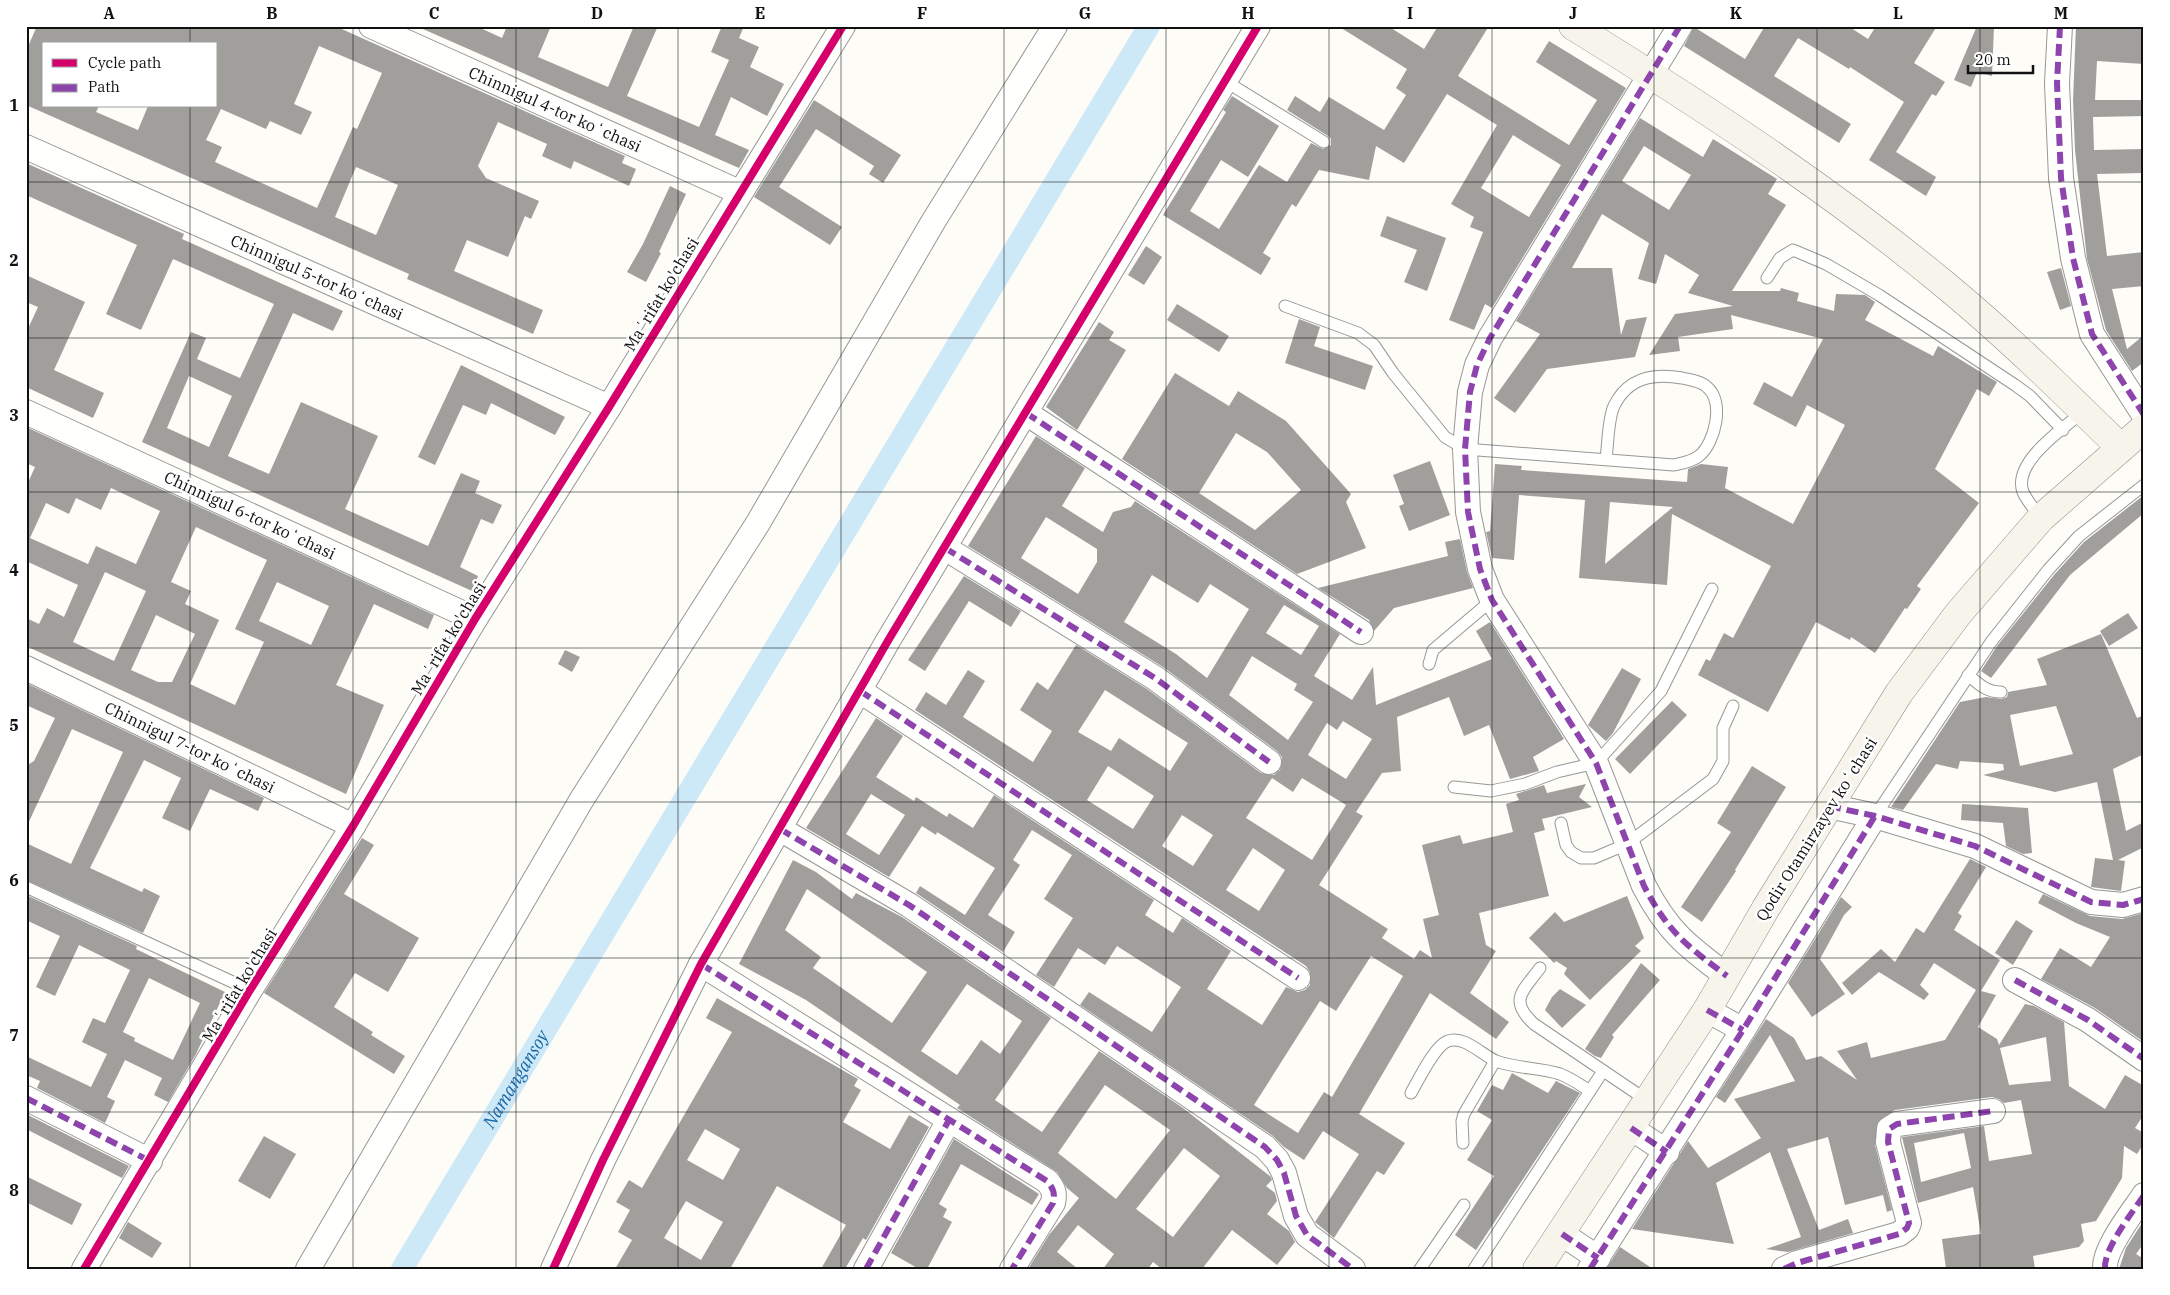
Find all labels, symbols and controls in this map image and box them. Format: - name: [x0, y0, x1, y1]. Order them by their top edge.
- text: A: [103, 3, 115, 23]
- text: B: [266, 3, 278, 23]
- text: C: [429, 3, 439, 23]
- text: D: [591, 3, 603, 23]
- text: E: [755, 3, 765, 23]
- text: F: [917, 3, 927, 23]
- text: G: [1079, 3, 1091, 23]
- text: H: [1242, 3, 1255, 23]
- text: I: [1407, 3, 1413, 23]
- text: J: [1569, 3, 1577, 23]
- text: K: [1730, 3, 1743, 23]
- text: L: [1893, 3, 1903, 23]
- text: M: [2054, 3, 2068, 23]
- legend: [42, 42, 218, 108]
- scale bar: [1968, 42, 2032, 74]
- text: 20 m: [1975, 50, 2011, 69]
- text: Cycle path: [88, 53, 161, 72]
- street label: Chinnigul 4-tor koʻchasi: [466, 62, 644, 156]
- text: Path: [88, 77, 120, 96]
- text: 1: [9, 95, 19, 115]
- street label: Chinnigul 5-tor koʻchasi: [228, 230, 406, 324]
- street label: Maʼrifat ko'chasi: [619, 234, 703, 354]
- text: 2: [9, 250, 19, 270]
- text: 3: [9, 405, 19, 425]
- street label: Chinnigul 6-tor koʻchasi: [161, 466, 339, 564]
- text: 4: [9, 560, 19, 580]
- street label: Maʼrifat ko'chasi: [406, 578, 490, 698]
- street label: Chinnigul 7-tor koʻchasi: [102, 697, 278, 797]
- text: 5: [9, 715, 19, 735]
- street label: Qodir Otamirzayev koʻchasi: [1751, 733, 1881, 925]
- text: 6: [9, 870, 19, 890]
- street label: Maʼrifat ko'chasi: [197, 925, 281, 1045]
- text: 7: [9, 1025, 19, 1045]
- water label: Namangansoy: [477, 1025, 554, 1133]
- text: 8: [9, 1180, 19, 1200]

